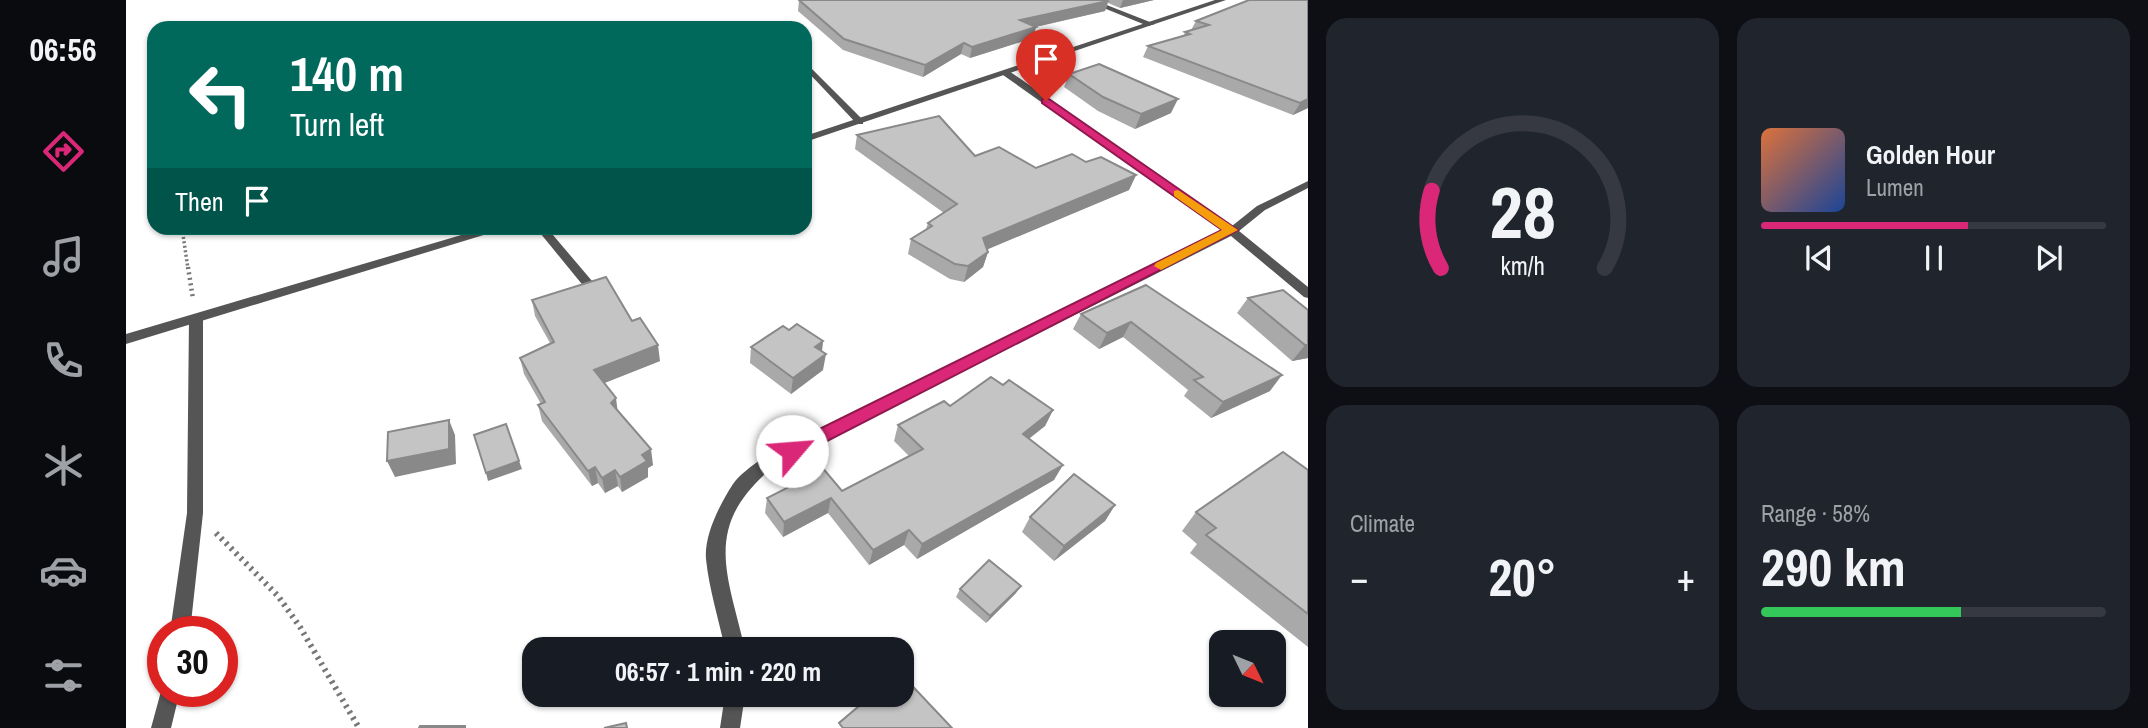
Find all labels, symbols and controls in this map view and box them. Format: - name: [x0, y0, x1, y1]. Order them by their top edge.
- text: 06:56: [29, 28, 97, 71]
- pin: [1016, 29, 1076, 101]
- text: 140 m: [290, 40, 404, 106]
- icon: arrive: [1027, 40, 1065, 78]
- icon: left: [175, 49, 266, 140]
- text: Turn left: [290, 103, 384, 146]
- icon: directions: [39, 127, 88, 176]
- text: Golden Hour: [1866, 137, 1995, 172]
- text: 28: [1489, 164, 1556, 262]
- text: Lumen: [1866, 172, 1924, 203]
- icon: arrive: [238, 182, 276, 220]
- text: Then: [175, 184, 224, 219]
- icon: music: [39, 232, 88, 281]
- icon: previous: [1800, 239, 1838, 277]
- icon: pause: [1915, 239, 1953, 277]
- icon: next: [2030, 239, 2068, 277]
- text: km/h: [1500, 249, 1545, 283]
- icon: phone: [39, 336, 88, 385]
- position arrow: [755, 414, 829, 488]
- icon: climate: [39, 441, 88, 490]
- text: Range · 58%: [1761, 498, 1870, 529]
- text: Climate: [1350, 508, 1415, 539]
- text: 290 km: [1761, 532, 1906, 602]
- text: 20°: [1488, 542, 1557, 612]
- icon: car: [39, 546, 88, 595]
- text: −: [1350, 552, 1368, 603]
- text: +: [1677, 552, 1695, 603]
- speed limit sign: 30: [147, 616, 238, 707]
- north arrow: [1209, 630, 1286, 707]
- map controls: [1209, 630, 1286, 707]
- icon: filters: [39, 651, 88, 700]
- text: 06:57 · 1 min · 220 m: [615, 654, 821, 689]

